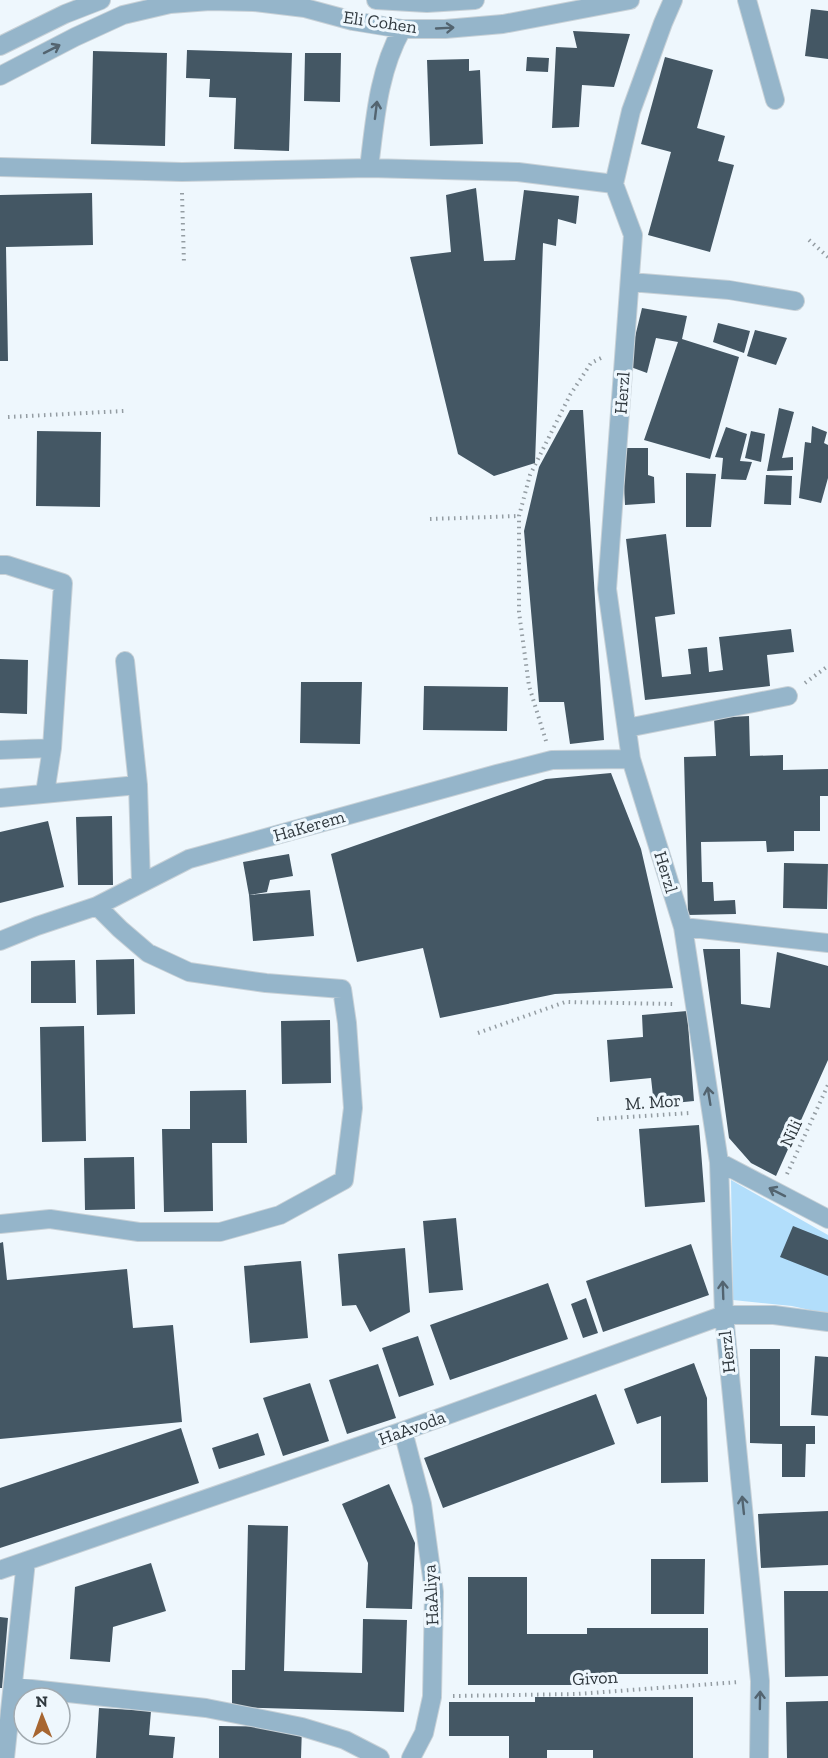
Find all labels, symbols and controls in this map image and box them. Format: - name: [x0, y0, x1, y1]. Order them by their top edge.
- street label: Eli Cohen: [342, 6, 419, 38]
- one-way arrow: [435, 23, 455, 34]
- one-way arrow: [43, 43, 60, 55]
- one-way arrow: [371, 100, 382, 120]
- street label: Herzl: [610, 371, 634, 415]
- street label: HaKerem: [271, 805, 348, 847]
- street label: Herzl: [649, 849, 683, 896]
- one-way arrow: [703, 1087, 714, 1107]
- street label: M. Mor: [624, 1089, 682, 1115]
- street label: Nili: [775, 1116, 807, 1150]
- one-way arrow: [768, 1185, 786, 1197]
- one-way arrow: [717, 1281, 729, 1301]
- street label: Herzl: [714, 1330, 740, 1374]
- street label: HaAvoda: [376, 1406, 449, 1450]
- one-way arrow: [737, 1496, 748, 1516]
- street label: HaAliya: [418, 1564, 444, 1626]
- street label: Givon: [572, 1666, 619, 1690]
- north arrow: [12, 1686, 72, 1746]
- one-way arrow: [754, 1690, 766, 1710]
- text: N: [35, 1692, 48, 1711]

